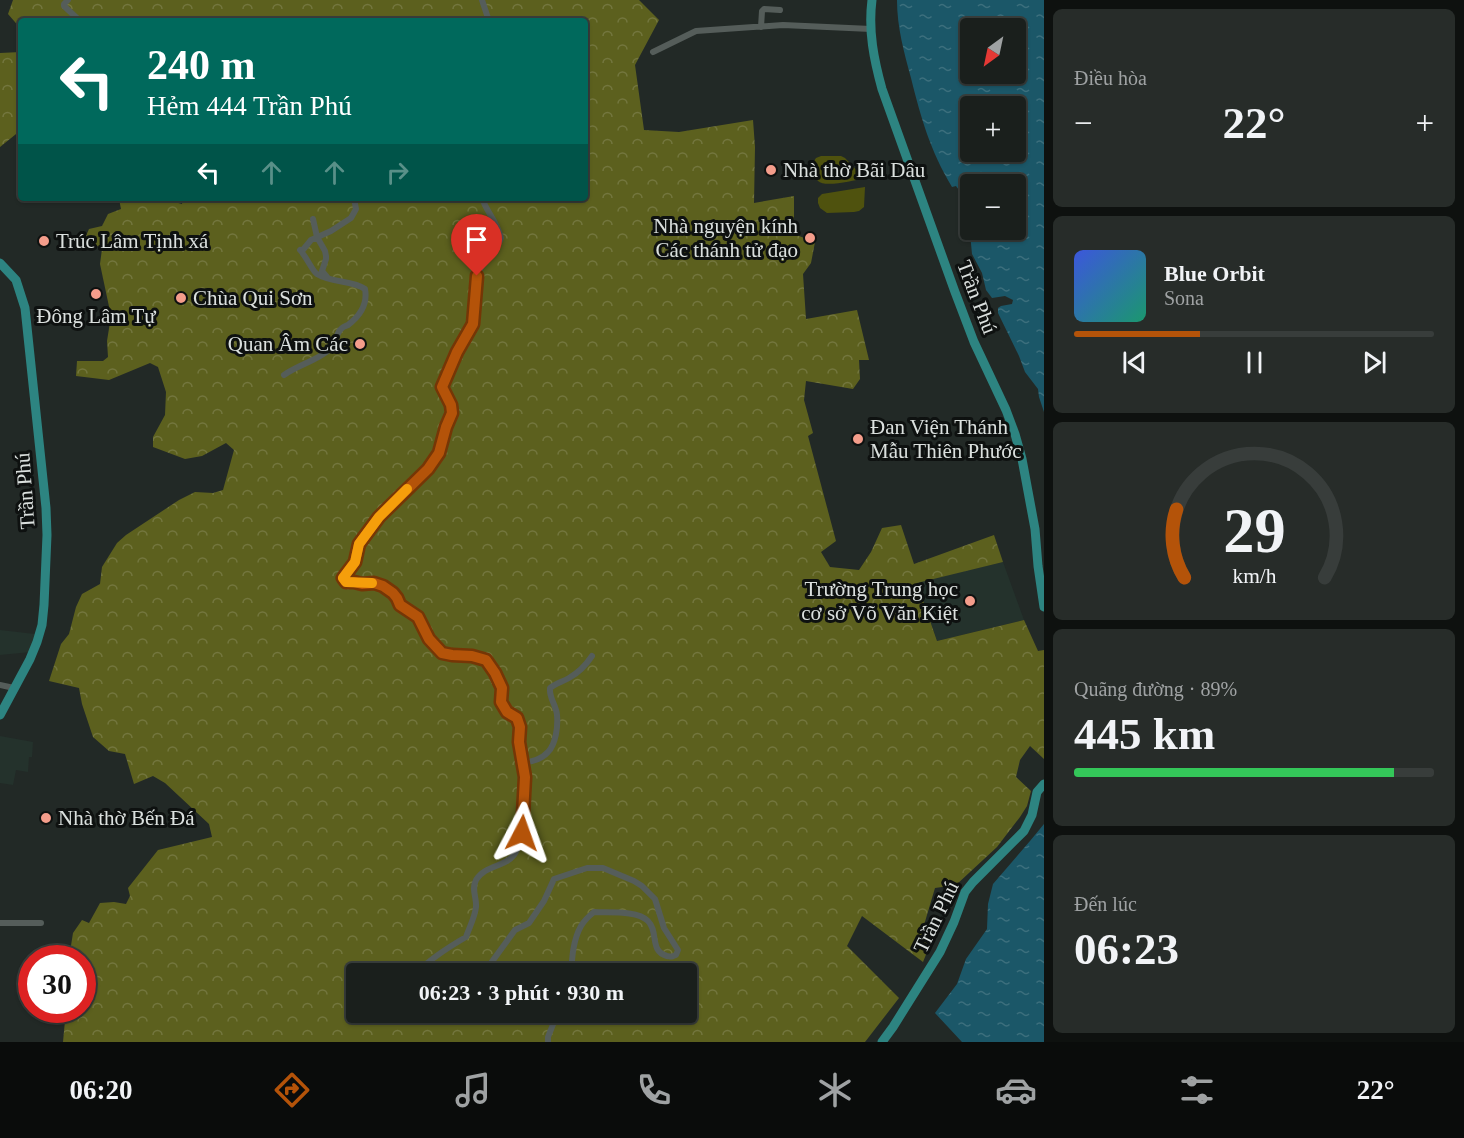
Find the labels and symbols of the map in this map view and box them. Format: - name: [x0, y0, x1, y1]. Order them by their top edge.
- north arrow: [960, 18, 1026, 84]
- place label: Nhà thờ Bãi Dâu: [783, 158, 926, 182]
- marker: Nhà thờ Bãi Dâu: [764, 163, 778, 177]
- pin: [451, 214, 502, 276]
- place label: Nhà nguyện kính Các thánh tử đạo: [653, 214, 798, 262]
- place label: Trúc Lâm Tịnh xá: [56, 229, 209, 253]
- marker: Nhà nguyện kính Các thánh tử đạo: [803, 231, 817, 245]
- marker: Trúc Lâm Tịnh xá: [37, 234, 51, 248]
- street label: Trần Phú: [952, 257, 1002, 338]
- place label: Chùa Qui Sơn: [193, 286, 313, 310]
- marker: Đông Lâm Tự: [89, 287, 103, 301]
- marker: Chùa Qui Sơn: [174, 291, 188, 305]
- place label: Đông Lâm Tự: [36, 304, 156, 328]
- place label: Quan Âm Các: [228, 332, 348, 356]
- marker: Quan Âm Các: [353, 337, 367, 351]
- place label: Đan Viện Thánh Mẫu Thiên Phước: [870, 415, 1022, 463]
- marker: Đan Viện Thánh Mẫu Thiên Phước: [851, 432, 865, 446]
- street label: Trần Phú: [10, 451, 40, 530]
- place label: Trường Trung học cơ sở Võ Văn Kiệt: [801, 577, 958, 625]
- marker: Trường Trung học cơ sở Võ Văn Kiệt: [963, 594, 977, 608]
- position arrow: [490, 801, 554, 865]
- place label: Nhà thờ Bến Đá: [58, 806, 195, 830]
- marker: Nhà thờ Bến Đá: [39, 811, 53, 825]
- street label: Trần Phú: [908, 877, 964, 957]
- speed limit sign: 30: [18, 945, 96, 1023]

